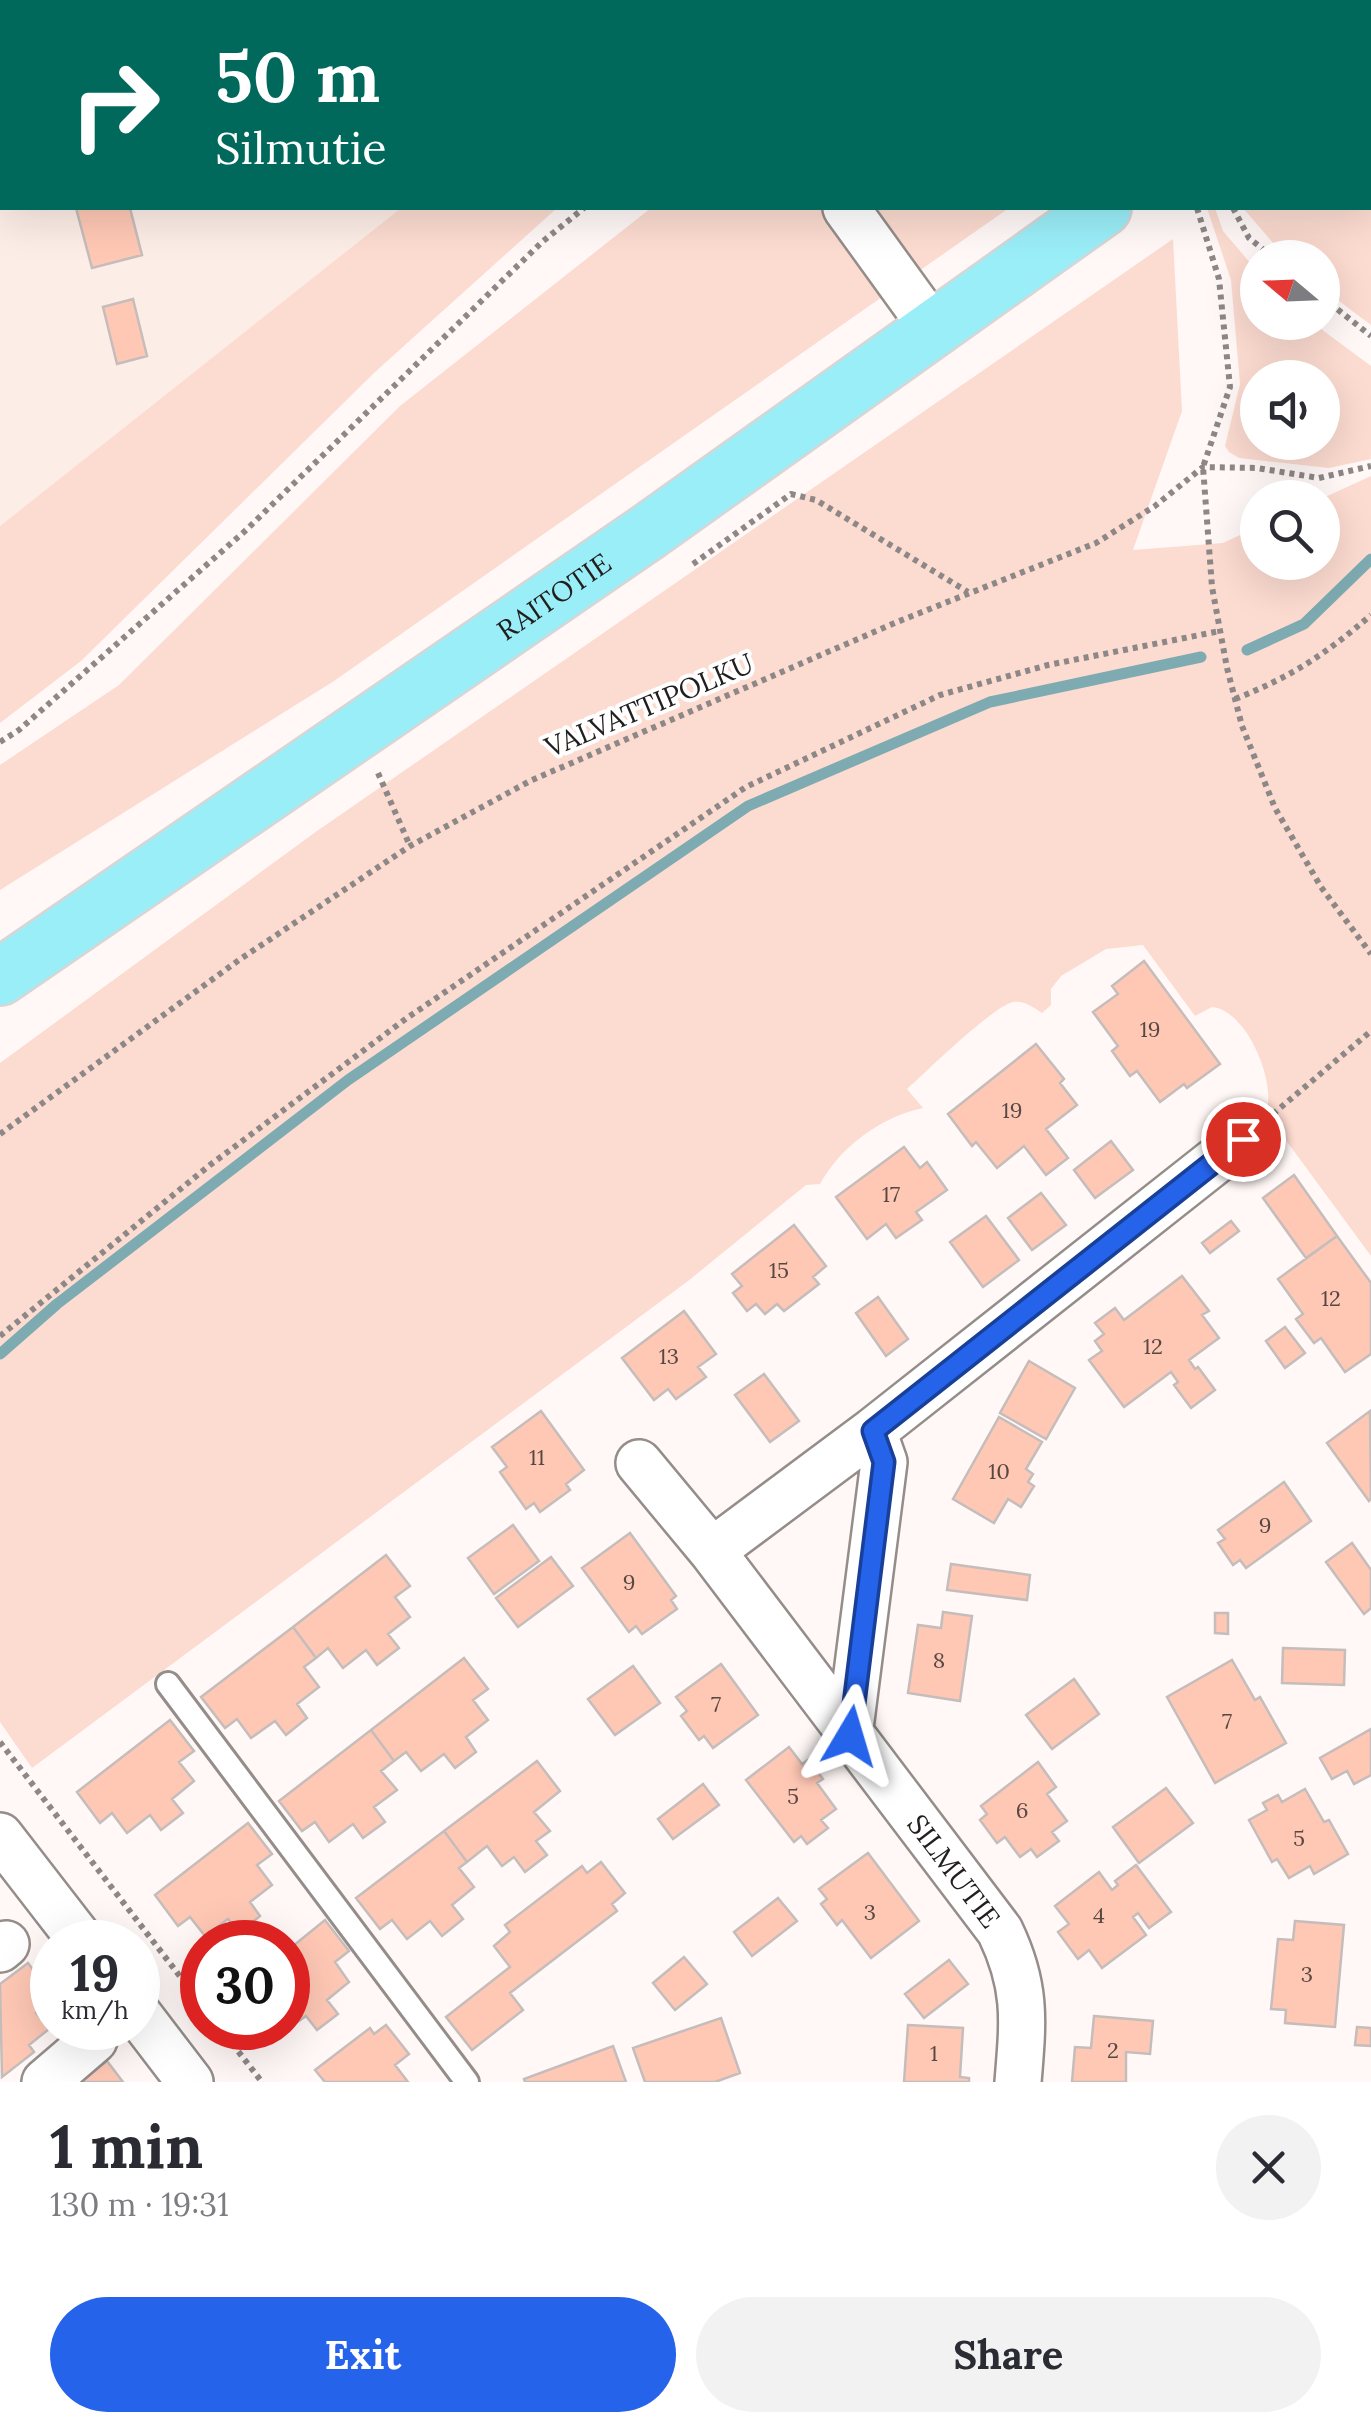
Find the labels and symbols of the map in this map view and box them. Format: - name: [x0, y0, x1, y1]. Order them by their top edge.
- north arrow: [1240, 240, 1340, 340]
- street label: RAITOTIE: [490, 545, 618, 648]
- street label: VALVATTIPOLKU: [538, 645, 759, 766]
- house number: 19: [1140, 1015, 1160, 1043]
- house number: 19: [1002, 1096, 1022, 1124]
- pin: [1201, 1097, 1286, 1182]
- house number: 17: [882, 1180, 900, 1208]
- house number: 15: [769, 1256, 789, 1284]
- house number: 12: [1321, 1284, 1341, 1312]
- house number: 12: [1143, 1332, 1163, 1360]
- house number: 13: [659, 1342, 679, 1370]
- house number: 11: [529, 1443, 545, 1471]
- house number: 10: [988, 1457, 1010, 1485]
- house number: 9: [1259, 1511, 1271, 1539]
- house number: 9: [623, 1568, 635, 1596]
- house number: 8: [933, 1646, 945, 1674]
- position arrow: [798, 1684, 902, 1788]
- house number: 7: [711, 1690, 721, 1718]
- house number: 7: [1222, 1707, 1232, 1735]
- house number: 5: [787, 1782, 799, 1810]
- house number: 6: [1016, 1796, 1028, 1824]
- street label: SILMUTIE: [900, 1807, 1008, 1935]
- house number: 5: [1293, 1824, 1305, 1852]
- house number: 3: [864, 1898, 876, 1926]
- house number: 4: [1093, 1901, 1105, 1929]
- speed limit sign: 30: [180, 1920, 310, 2050]
- house number: 3: [1301, 1960, 1313, 1988]
- house number: 2: [1107, 2036, 1119, 2064]
- house number: 1: [930, 2039, 938, 2067]

